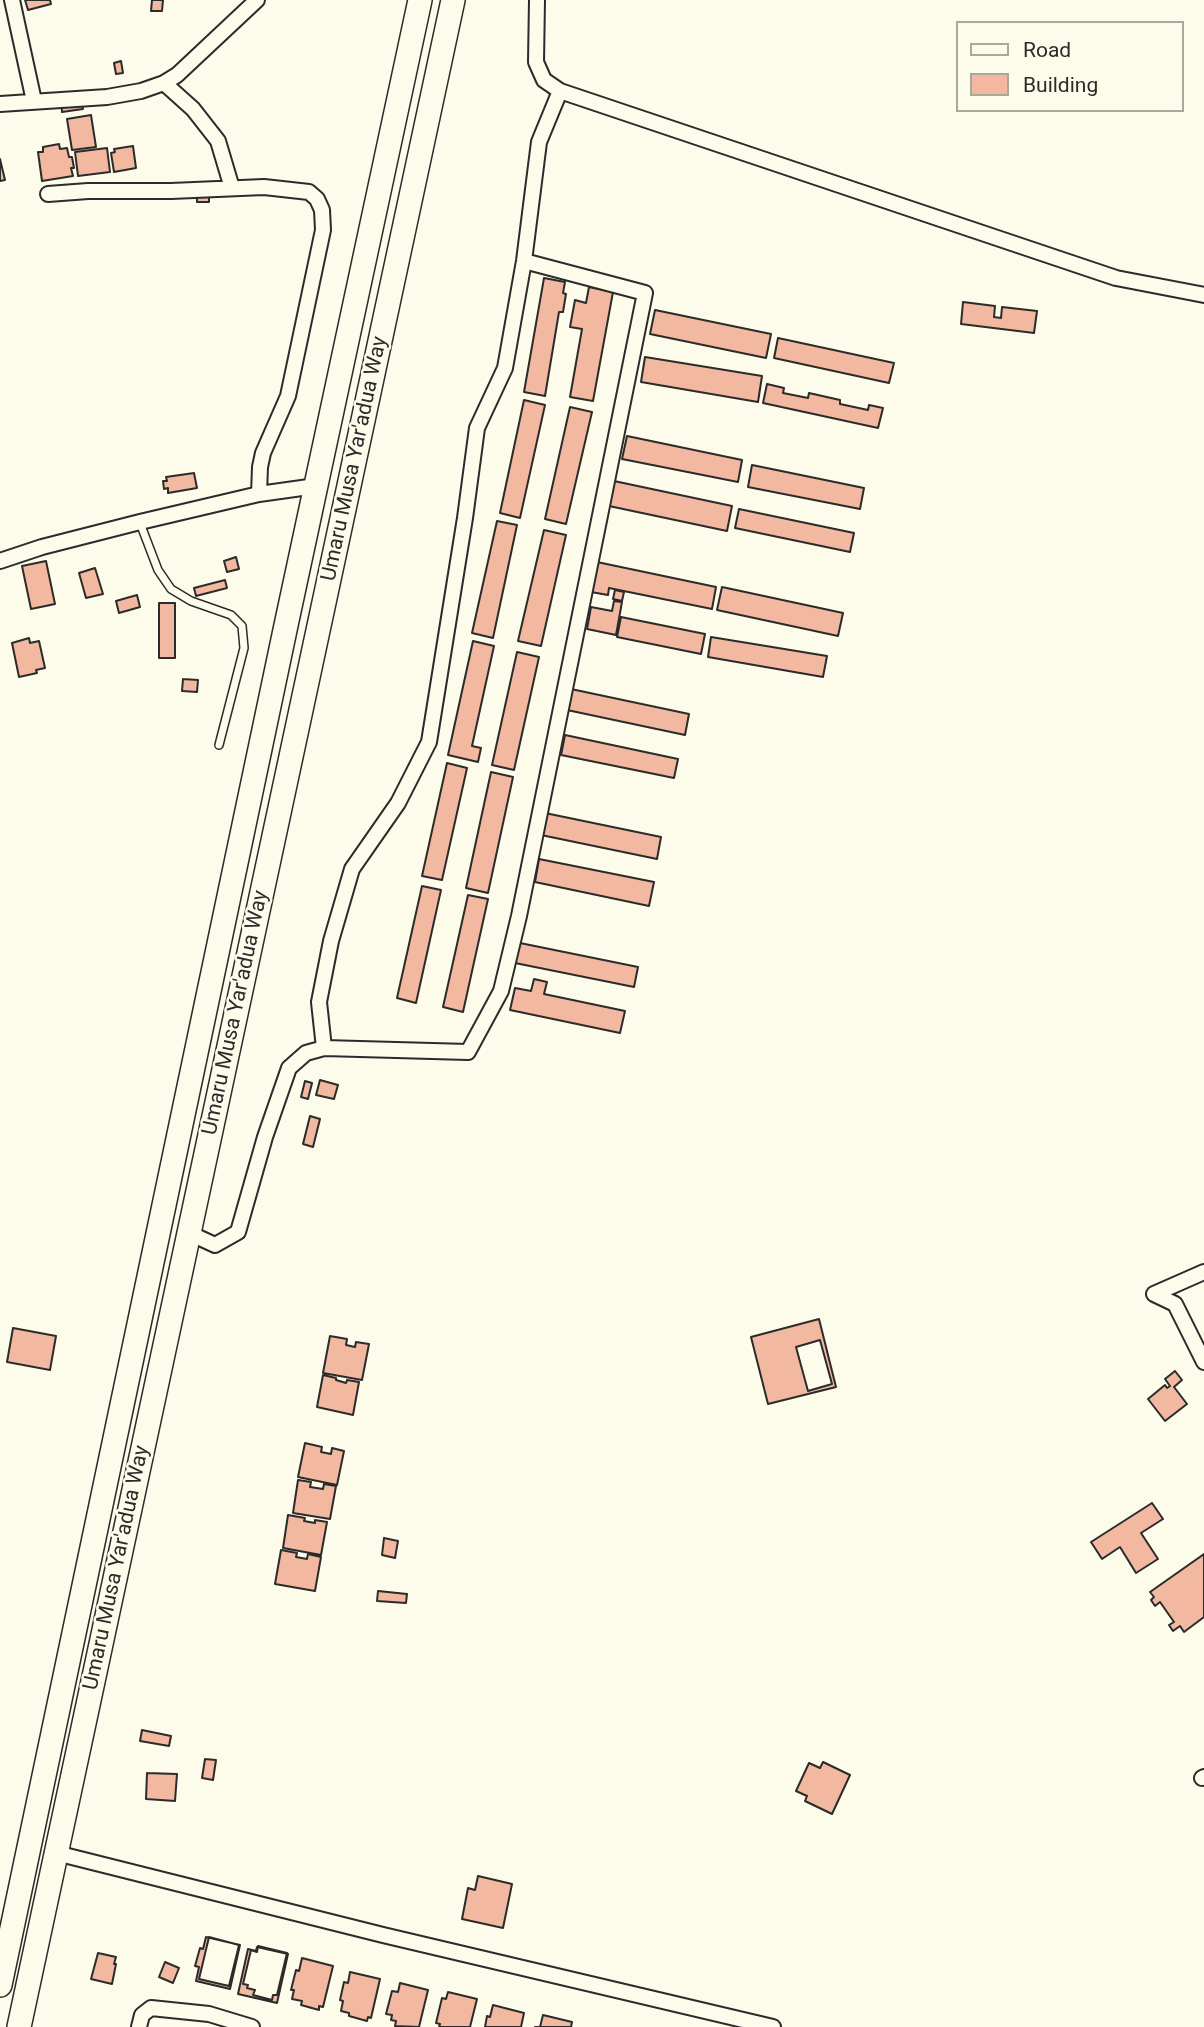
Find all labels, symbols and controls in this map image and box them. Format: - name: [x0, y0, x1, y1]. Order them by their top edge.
- legend: [956, 21, 1183, 112]
- text: Road: [1023, 38, 1071, 62]
- text: Building: [1023, 73, 1098, 97]
- street label: Umaru Musa Yar'adua Way: [317, 334, 393, 584]
- street label: Umaru Musa Yar'adua Way: [198, 888, 274, 1138]
- street label: Umaru Musa Yar'adua Way: [79, 1443, 155, 1693]

